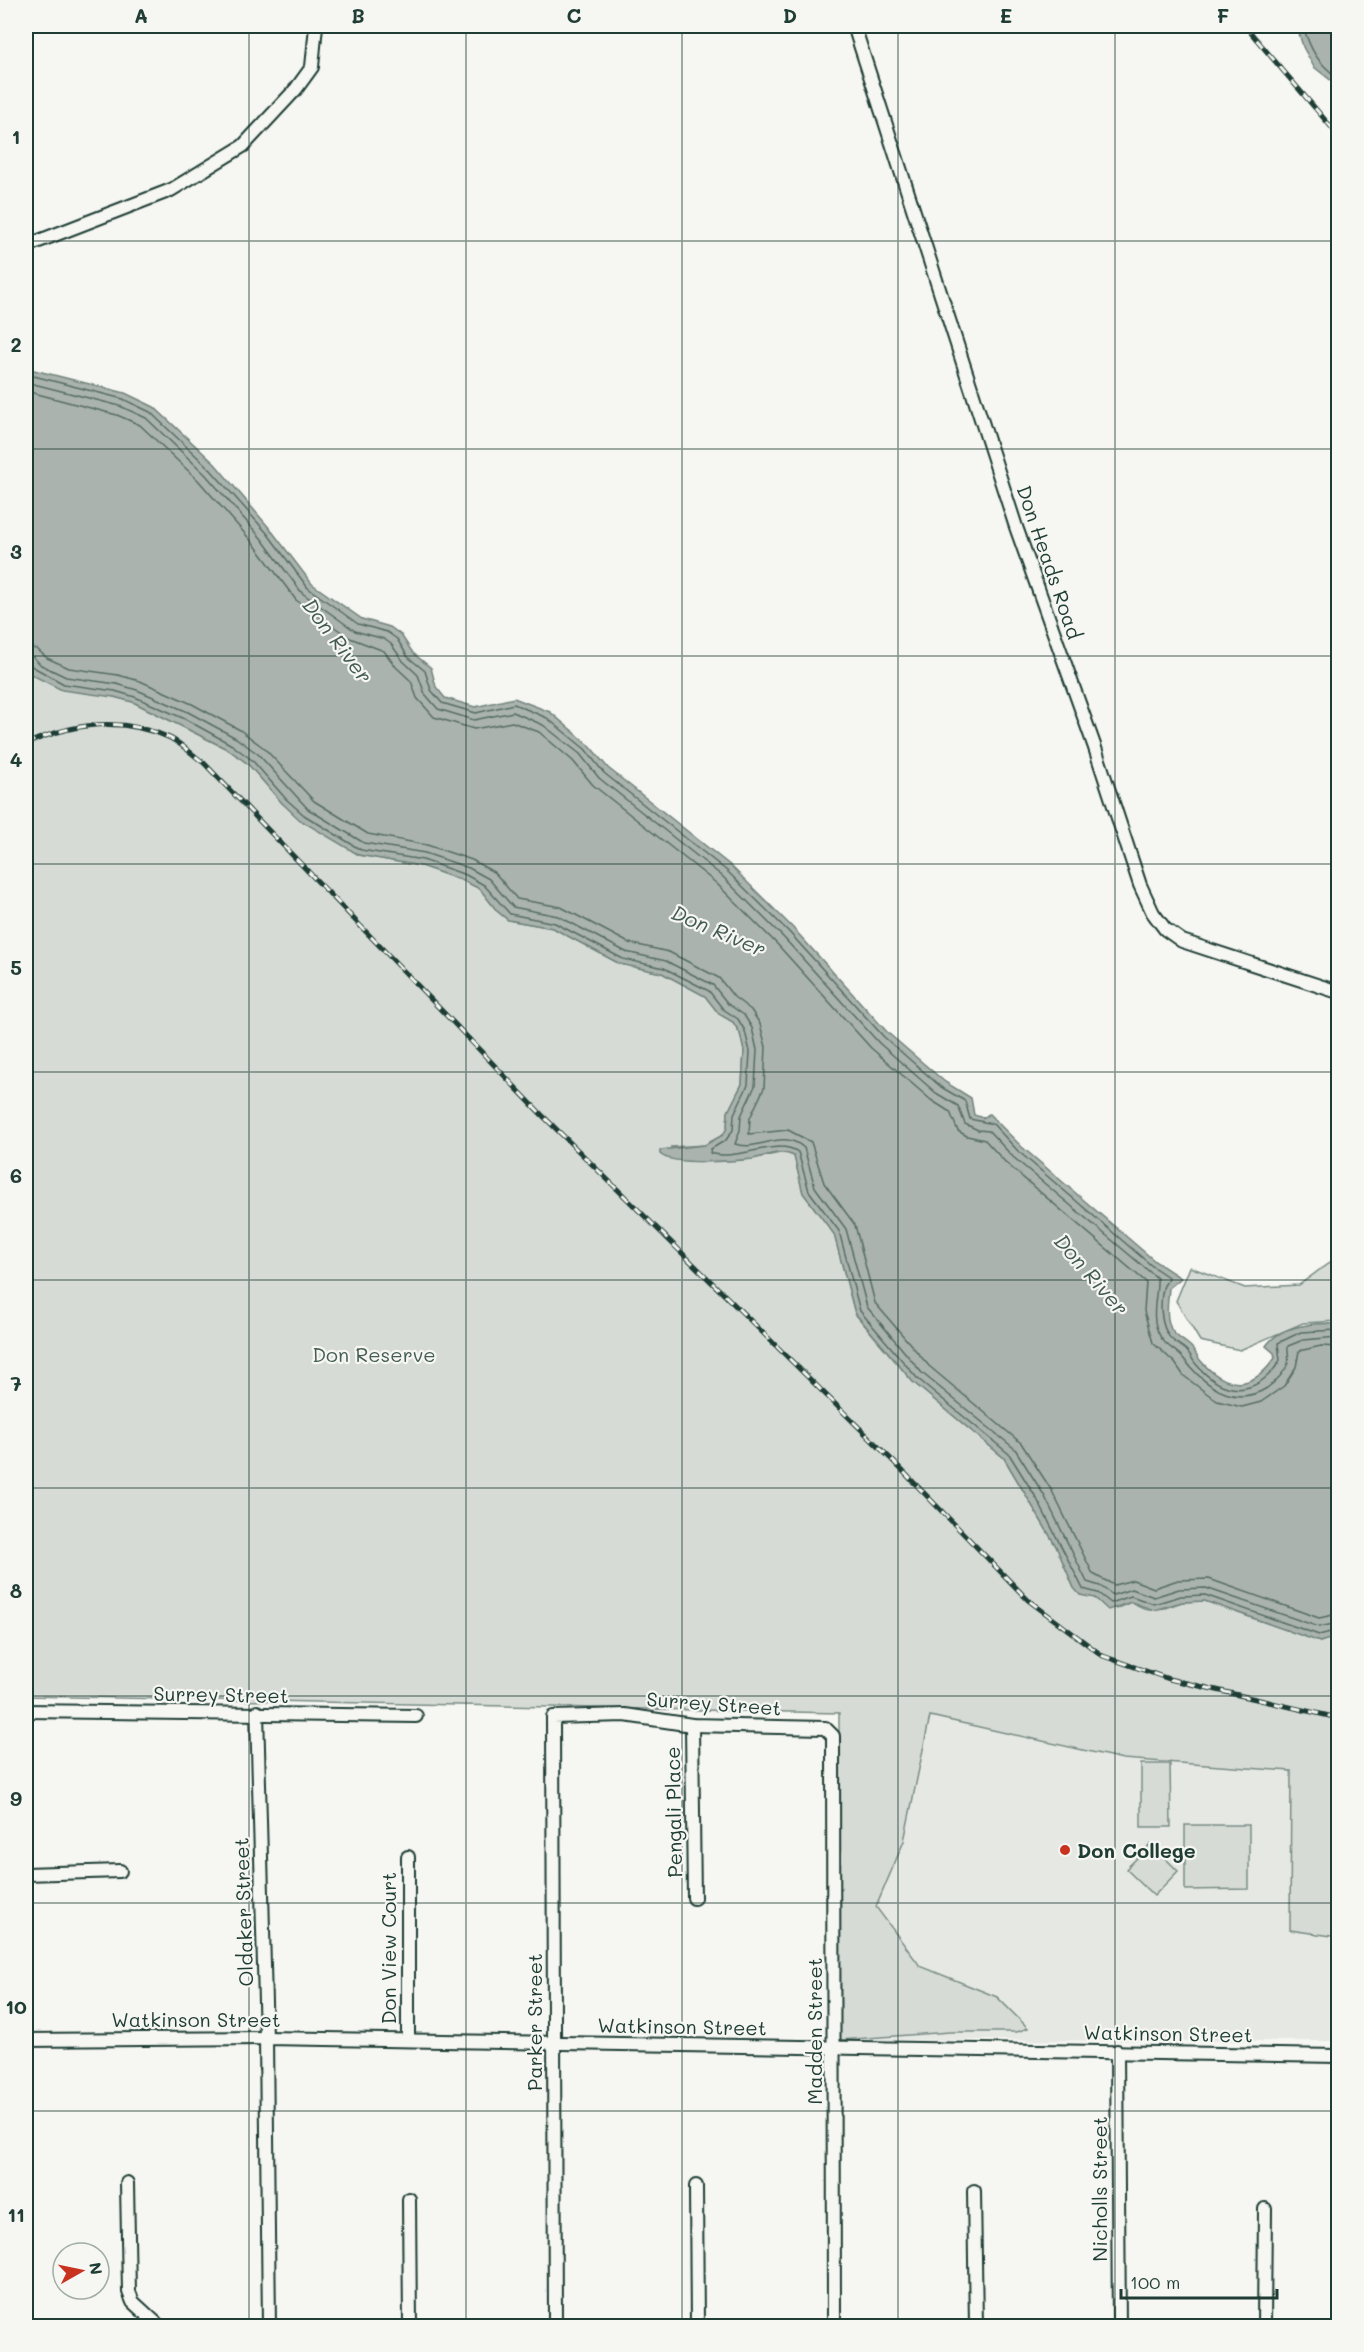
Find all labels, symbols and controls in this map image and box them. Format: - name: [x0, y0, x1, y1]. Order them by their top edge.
- text: A: [134, 2, 148, 28]
- text: B: [351, 2, 365, 28]
- text: C: [567, 2, 582, 28]
- text: D: [783, 2, 797, 28]
- text: E: [1000, 2, 1012, 28]
- text: F: [1217, 2, 1230, 28]
- text: 1: [12, 123, 20, 149]
- text: 2: [10, 331, 22, 357]
- street label: Don Heads Road: [1012, 482, 1088, 642]
- text: 3: [10, 538, 22, 564]
- water label: Don River: [297, 592, 379, 688]
- text: 4: [10, 746, 23, 772]
- water label: Don River: [668, 898, 770, 962]
- text: 5: [10, 954, 22, 980]
- text: 6: [10, 1162, 22, 1188]
- water label: Don River: [1049, 1227, 1135, 1321]
- park label: Don Reserve: [312, 1341, 436, 1367]
- text: 7: [10, 1370, 22, 1396]
- text: 8: [10, 1577, 22, 1603]
- street label: Surrey Street: [153, 1680, 289, 1708]
- street label: Surrey Street: [646, 1685, 782, 1721]
- street label: Pengali Place: [659, 1746, 687, 1878]
- text: 9: [10, 1785, 22, 1811]
- street label: Oldaker Street: [227, 1837, 259, 1987]
- place label: Don College: [1077, 1837, 1196, 1863]
- marker: Don College: [1058, 1843, 1072, 1857]
- street label: Don View Court: [375, 1872, 401, 2024]
- street label: Parker Street: [521, 1953, 547, 2091]
- street label: Madden Street: [801, 1957, 827, 2105]
- text: 10: [5, 1993, 27, 2019]
- street label: Watkinson Street: [111, 2006, 281, 2032]
- street label: Watkinson Street: [597, 2012, 767, 2040]
- street label: Watkinson Street: [1083, 2019, 1253, 2047]
- street label: Nicholls Street: [1086, 2116, 1112, 2262]
- text: 11: [7, 2201, 25, 2227]
- north arrow: [51, 2241, 111, 2301]
- text: N: [85, 2261, 108, 2276]
- scale bar: [1121, 2262, 1277, 2300]
- text: 100 m: [1130, 2270, 1180, 2294]

